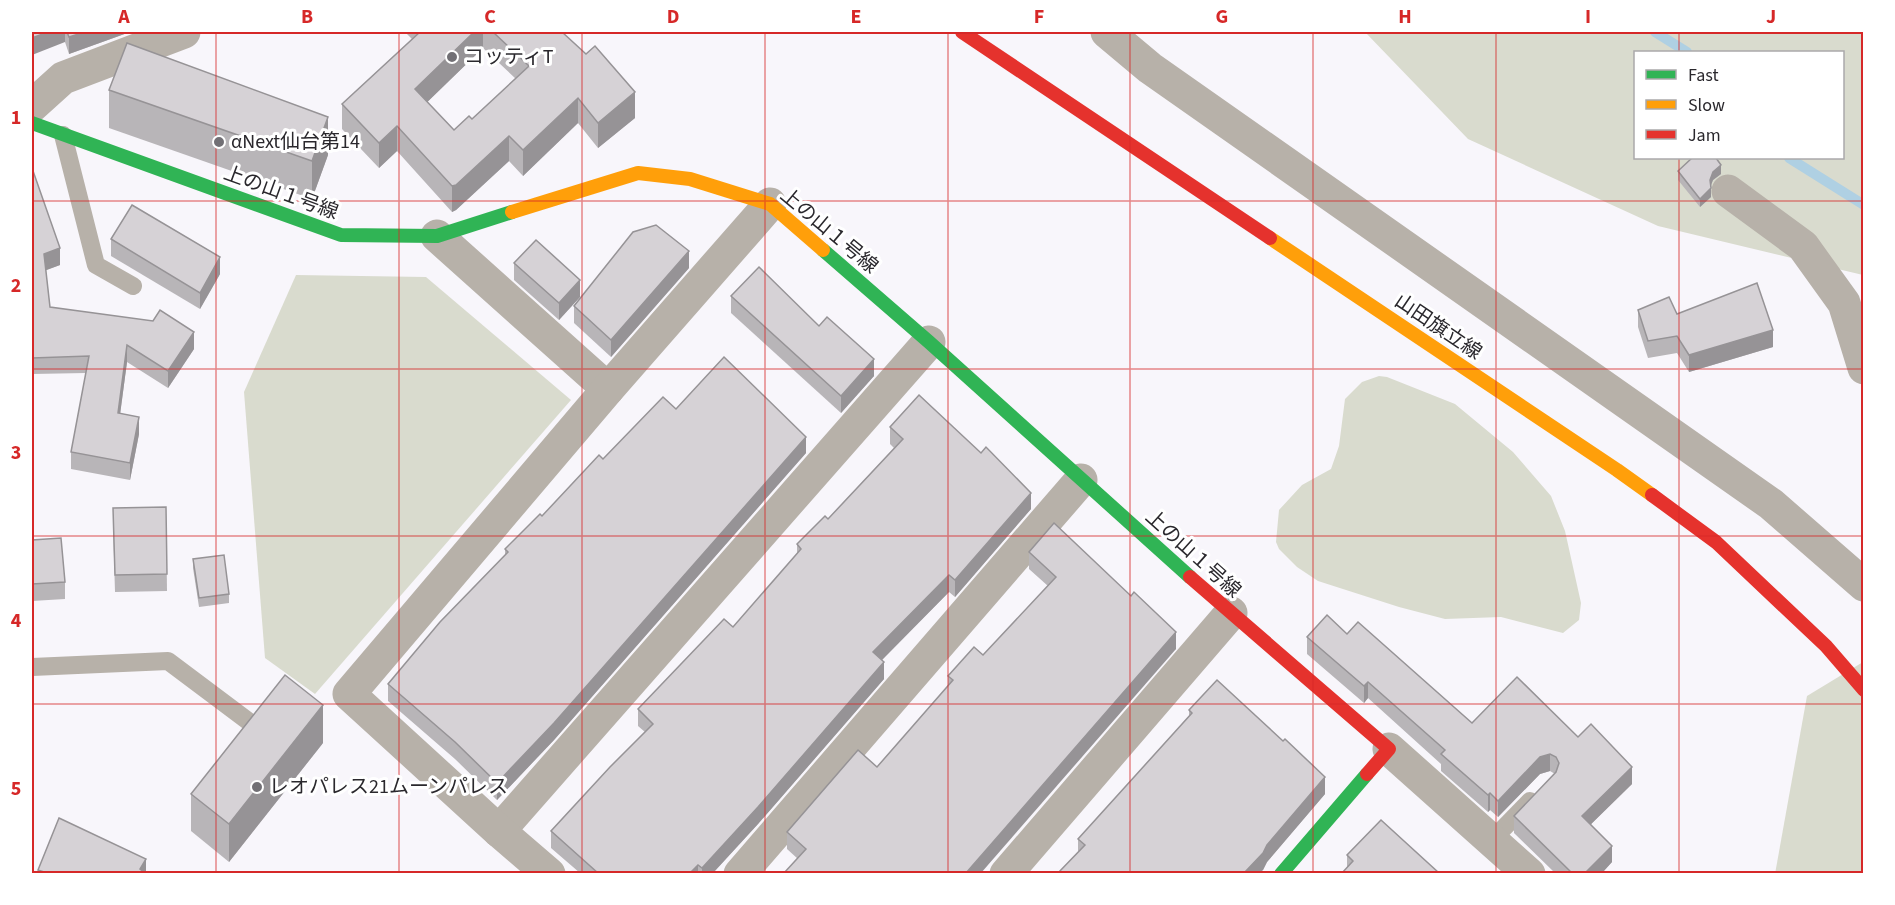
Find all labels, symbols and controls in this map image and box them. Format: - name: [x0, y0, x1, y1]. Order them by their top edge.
- text: A: [117, 3, 130, 31]
- text: B: [301, 3, 313, 31]
- text: C: [484, 3, 496, 31]
- text: D: [667, 3, 679, 31]
- text: E: [851, 3, 861, 31]
- text: F: [1034, 3, 1044, 31]
- text: G: [1216, 3, 1228, 31]
- text: H: [1398, 3, 1412, 31]
- text: I: [1585, 3, 1591, 31]
- text: J: [1766, 3, 1776, 31]
- place label: コッティT: [464, 43, 554, 71]
- marker: コッティT: [445, 50, 459, 64]
- legend: [1634, 51, 1844, 159]
- text: Fast: [1688, 63, 1719, 88]
- text: Slow: [1688, 93, 1725, 118]
- text: 1: [11, 104, 21, 132]
- text: Jam: [1688, 123, 1721, 148]
- place label: αNext仙台第14: [231, 128, 360, 156]
- marker: αNext仙台第14: [212, 135, 226, 149]
- street label: 上の山１号線: [220, 159, 342, 227]
- street label: 上の山１号線: [774, 182, 884, 280]
- text: 2: [11, 272, 21, 300]
- street label: 山田旗立線: [1389, 287, 1487, 367]
- text: 3: [11, 439, 21, 467]
- street label: 上の山１号線: [1139, 503, 1247, 605]
- text: 4: [11, 607, 22, 635]
- place label: レオパレス21ムーンパレス: [269, 773, 508, 801]
- text: 5: [11, 775, 21, 803]
- marker: レオパレス21ムーンパレス: [250, 780, 264, 794]

